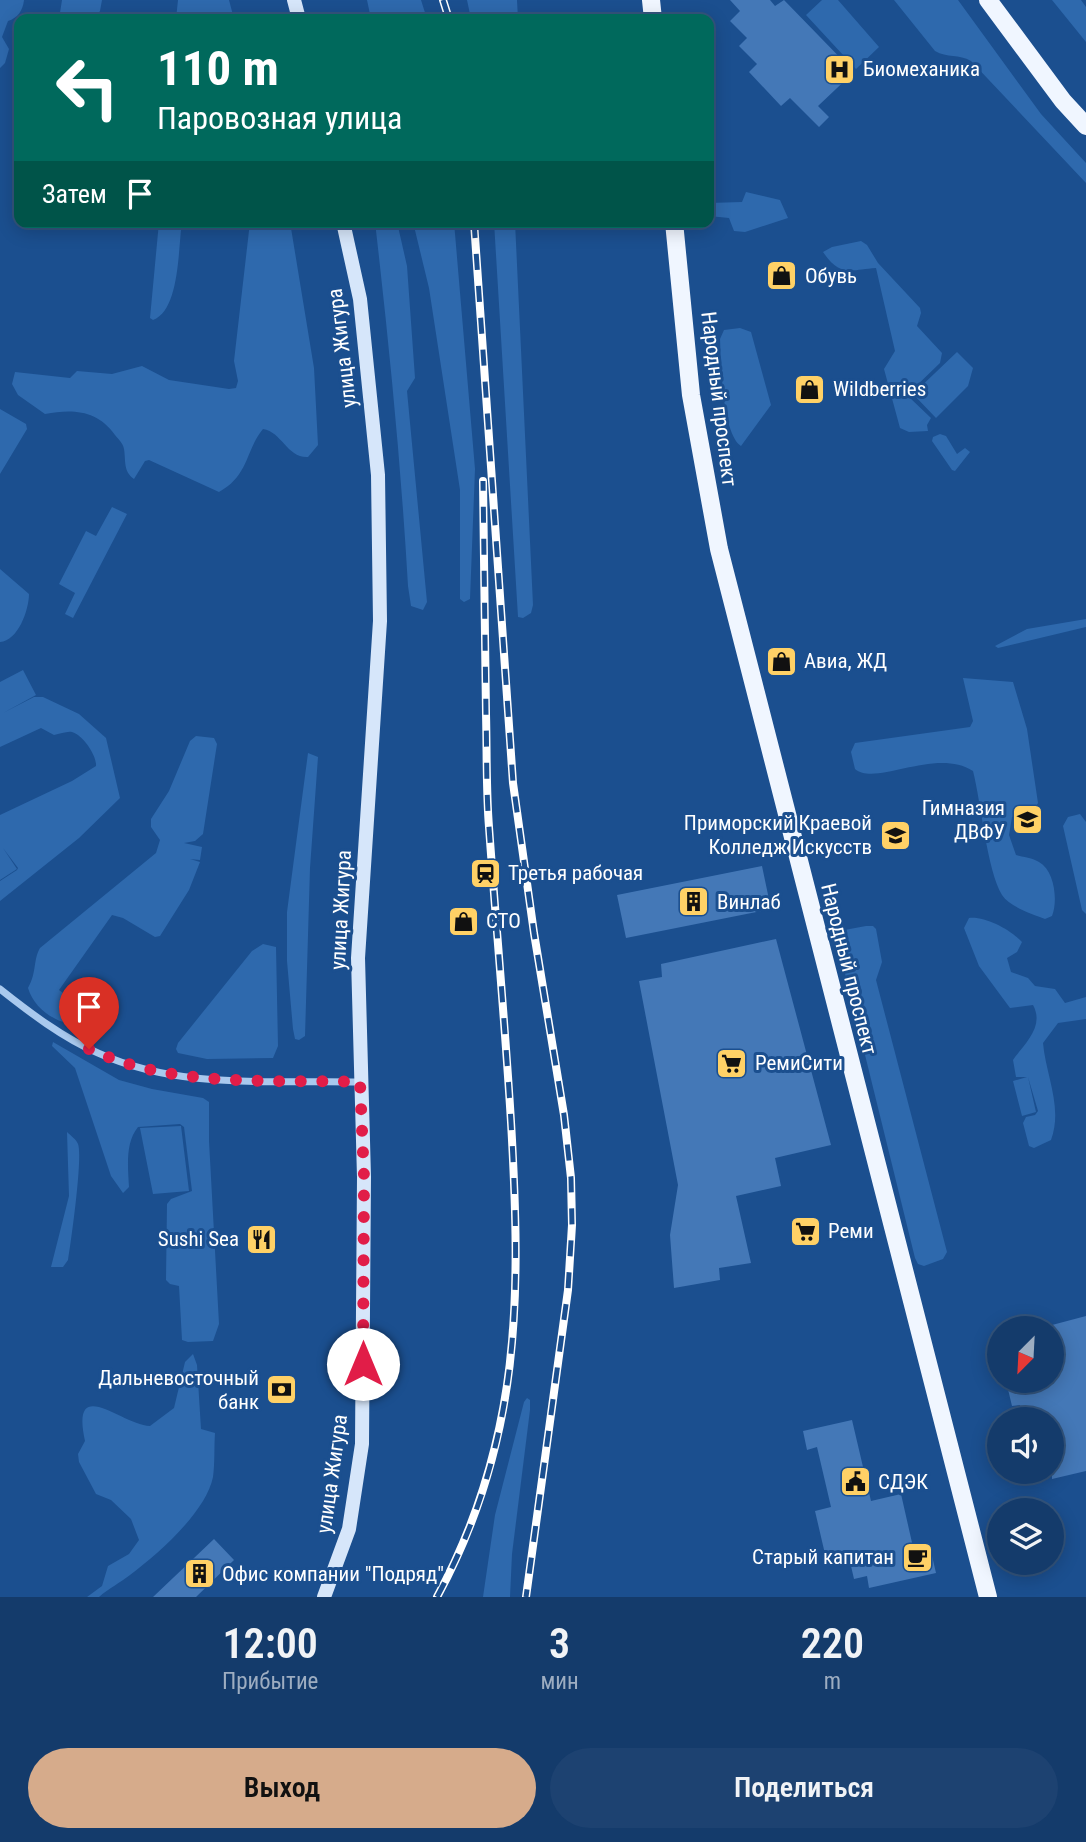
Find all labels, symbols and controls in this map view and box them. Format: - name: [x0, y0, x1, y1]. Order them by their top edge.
- text: 110 m: [157, 40, 279, 97]
- icon: left: [42, 42, 133, 133]
- hospital icon: Биомеханика: [823, 52, 857, 86]
- place label: Биомеханика: [863, 57, 980, 81]
- text: Паровозная улица: [157, 99, 402, 137]
- icon: arrive: [121, 175, 159, 213]
- text: Затем: [42, 179, 107, 209]
- shop icon: Обувь: [765, 259, 799, 293]
- place label: Обувь: [805, 264, 857, 288]
- street label: улица Жигура: [323, 287, 361, 409]
- street label: Народный проспект: [696, 310, 742, 488]
- shop icon: Wildberries: [793, 372, 827, 406]
- place label: Wildberries: [833, 377, 926, 401]
- shop icon: Авиа, ЖД: [764, 644, 798, 678]
- place label: Авиа, ЖД: [804, 649, 887, 673]
- place label: Гимназия ДВФУ: [922, 796, 1005, 844]
- school or university icon: Гимназия ДВФУ: [1011, 803, 1045, 837]
- place label: Приморский Краевой Колледж Искусств: [684, 811, 872, 859]
- school or university icon: Приморский Краевой Колледж Искусств: [878, 818, 912, 852]
- street label: улица Жигура: [326, 850, 356, 970]
- station icon: Третья рабочая: [468, 856, 502, 890]
- place label: Третья рабочая: [508, 861, 643, 885]
- street label: Народный проспект: [816, 881, 882, 1057]
- building icon: Винлаб: [677, 885, 711, 919]
- place label: Винлаб: [717, 890, 781, 914]
- shop icon: СТО: [446, 904, 480, 938]
- place label: СТО: [486, 909, 521, 933]
- pin: [59, 977, 119, 1049]
- icon: arrive: [70, 988, 108, 1026]
- supermarket icon: РемиСити: [715, 1046, 749, 1080]
- place label: РемиСити: [755, 1051, 843, 1075]
- supermarket icon: Реми: [788, 1214, 822, 1248]
- place label: Реми: [828, 1219, 874, 1243]
- restaurant icon: Sushi Sea: [245, 1222, 279, 1256]
- place label: Sushi Sea: [158, 1227, 239, 1251]
- north arrow: [987, 1316, 1064, 1393]
- map controls: [987, 1316, 1064, 1575]
- position arrow: [326, 1327, 400, 1401]
- place label: Дальневосточный банк: [98, 1366, 259, 1414]
- bank icon: Дальневосточный банк: [265, 1373, 299, 1407]
- button: sound: [987, 1407, 1064, 1484]
- street label: улица Жигура: [312, 1413, 352, 1535]
- public building icon: СДЭК: [838, 1465, 872, 1499]
- place label: СДЭК: [878, 1470, 928, 1494]
- button: layers: [987, 1498, 1064, 1575]
- cafe icon: Старый капитан: [900, 1540, 934, 1574]
- place label: Старый капитан: [752, 1545, 894, 1569]
- building icon: Офис компании "Подряд": [182, 1557, 216, 1591]
- place label: Офис компании "Подряд": [222, 1562, 444, 1586]
- text: 12:00: [222, 1619, 318, 1668]
- text: 3: [549, 1619, 570, 1668]
- text: 220: [801, 1619, 864, 1668]
- text: Прибытие: [222, 1668, 318, 1695]
- text: мин: [540, 1668, 579, 1695]
- text: m: [824, 1668, 841, 1695]
- button: Выход: [28, 1748, 536, 1828]
- button: Поделиться: [550, 1748, 1058, 1828]

